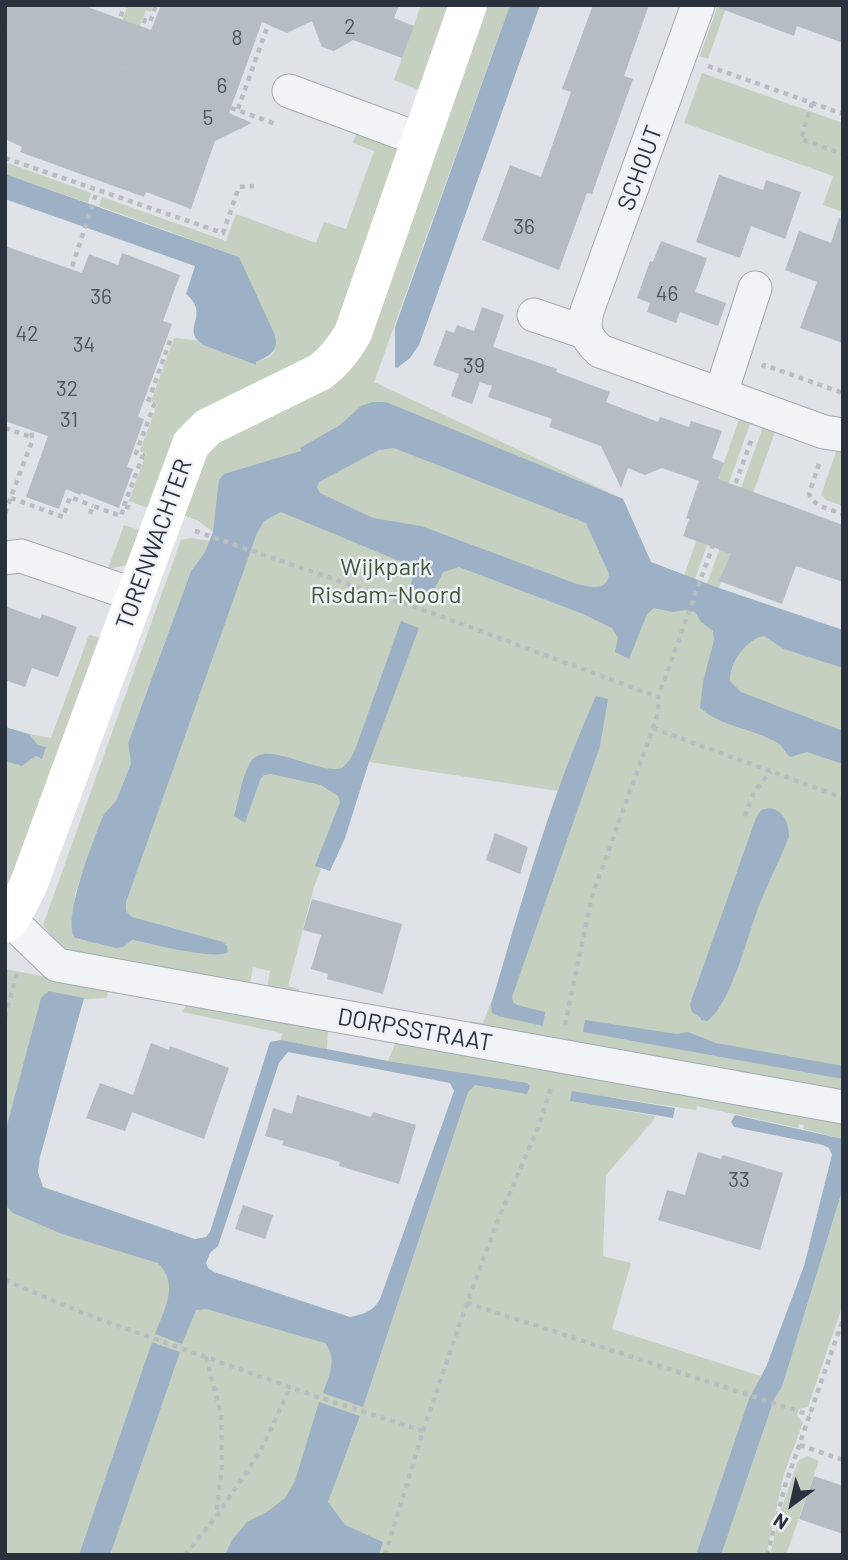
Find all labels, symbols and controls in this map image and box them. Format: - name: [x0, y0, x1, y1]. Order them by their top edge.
- house number: 2: [344, 14, 356, 40]
- house number: 8: [232, 25, 242, 51]
- house number: 6: [217, 73, 227, 99]
- house number: 5: [203, 105, 213, 131]
- street label: SCHOUT: [611, 122, 669, 214]
- house number: 36: [513, 214, 535, 240]
- house number: 46: [656, 281, 678, 307]
- house number: 36: [90, 284, 112, 310]
- house number: 42: [16, 321, 38, 347]
- house number: 34: [73, 332, 95, 358]
- house number: 39: [463, 353, 485, 379]
- house number: 32: [56, 376, 78, 402]
- house number: 31: [60, 407, 78, 433]
- street label: TORENWACHTER: [110, 455, 198, 633]
- park label: Wijkpark Risdam-Noord: [311, 553, 461, 609]
- street label: DORPSSTRAAT: [335, 1002, 495, 1058]
- house number: 33: [728, 1167, 750, 1193]
- north arrow: [757, 1469, 827, 1539]
- text: N: [769, 1509, 792, 1535]

